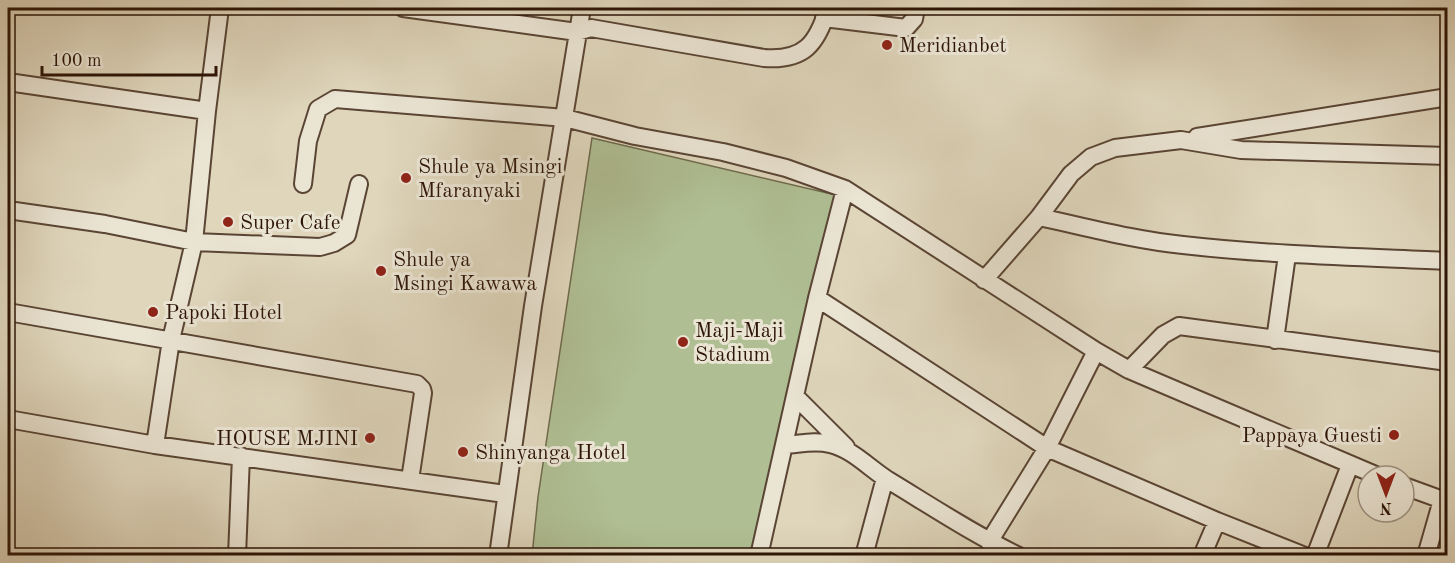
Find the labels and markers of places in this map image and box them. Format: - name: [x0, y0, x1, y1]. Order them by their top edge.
- place label: Meridianbet: [899, 36, 1007, 57]
- marker: Meridianbet: [880, 38, 894, 52]
- place label: Shule ya Msingi Mfaranyaki: [418, 157, 562, 202]
- marker: Shule ya Msingi Mfaranyaki: [399, 171, 413, 185]
- place label: Super Cafe: [240, 213, 340, 234]
- marker: Super Cafe: [221, 215, 235, 229]
- place label: Shule ya Msingi Kawawa: [393, 250, 537, 295]
- marker: Shule ya Msingi Kawawa: [374, 264, 388, 278]
- place label: Papoki Hotel: [165, 303, 282, 324]
- marker: Papoki Hotel: [146, 305, 160, 319]
- place label: Maji-Maji Stadium: [695, 321, 784, 366]
- marker: Maji-Maji Stadium: [676, 335, 690, 349]
- place label: Pappaya Guesti: [1242, 426, 1382, 447]
- marker: Pappaya Guesti: [1387, 428, 1401, 442]
- place label: HOUSE MJINI: [216, 429, 358, 450]
- marker: HOUSE MJINI: [363, 431, 377, 445]
- place label: Shinyanga Hotel: [475, 443, 626, 464]
- marker: Shinyanga Hotel: [456, 445, 470, 459]

